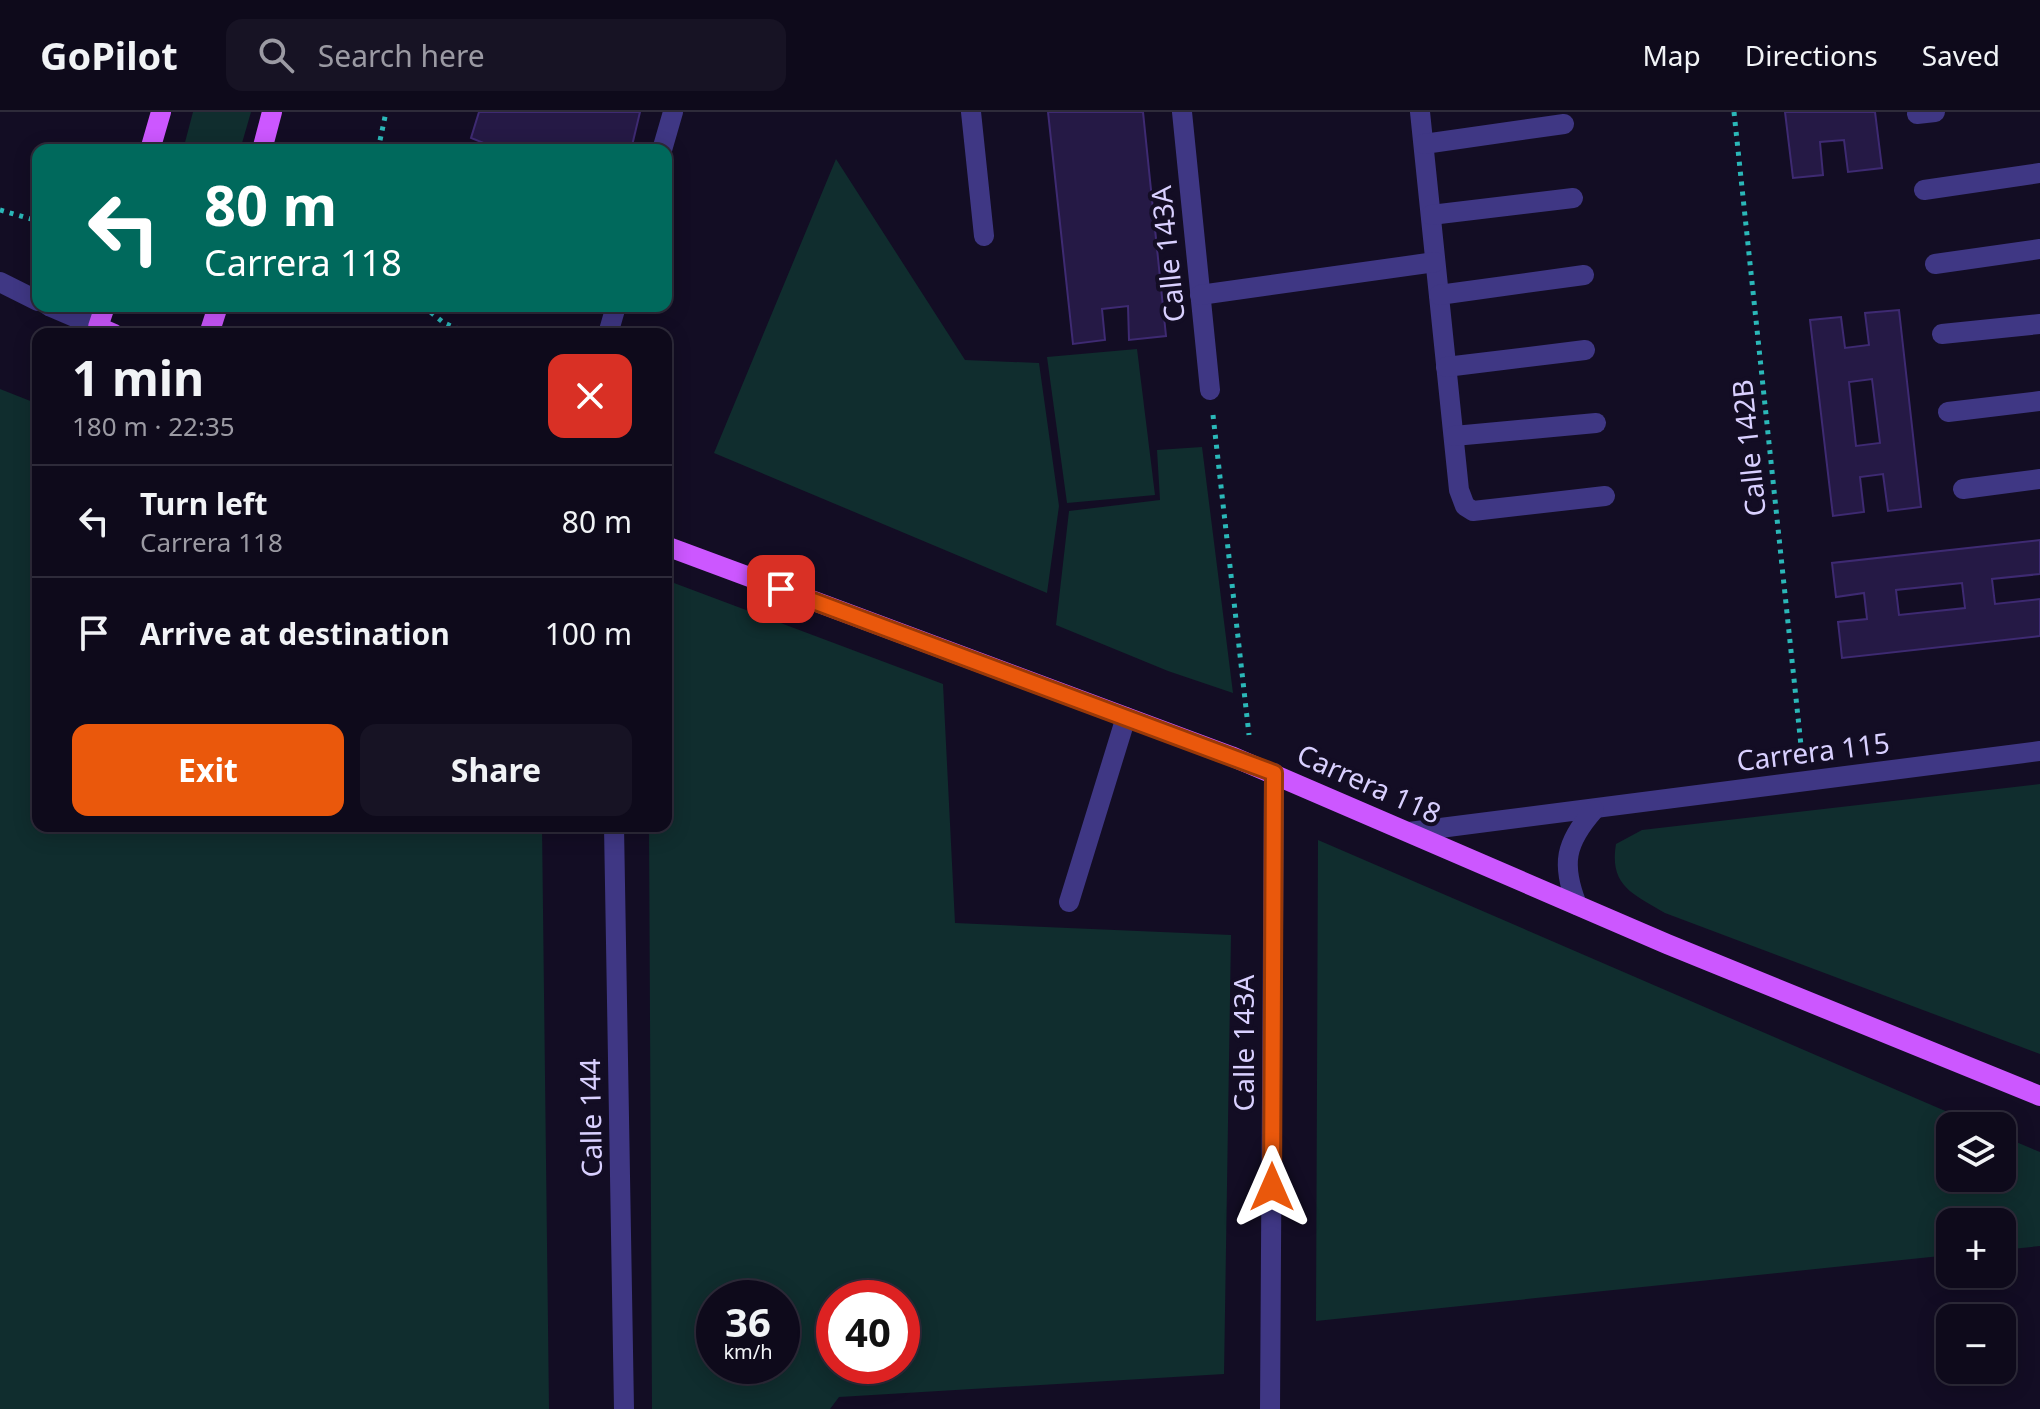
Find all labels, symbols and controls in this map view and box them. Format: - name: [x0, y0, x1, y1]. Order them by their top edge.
- search box: [226, 19, 786, 91]
- text: GoPilot: [40, 29, 178, 81]
- icon: search: [254, 33, 298, 77]
- text: Search here: [318, 35, 485, 76]
- text: Map: [1642, 36, 1701, 74]
- text: Directions: [1745, 36, 1878, 74]
- text: Saved: [1922, 36, 2000, 74]
- text: 80 m: [204, 166, 337, 242]
- icon: left: [72, 176, 176, 280]
- street label: Calle 143A: [1141, 184, 1193, 324]
- text: Carrera 118: [204, 238, 402, 287]
- text: 1 min: [72, 345, 204, 410]
- button: close: [548, 354, 632, 438]
- street label: Calle 142B: [1722, 378, 1774, 518]
- text: 180 m · 22:35: [72, 408, 235, 444]
- text: Turn left: [140, 483, 268, 524]
- icon: left: [72, 499, 116, 543]
- text: 80 m: [562, 501, 632, 542]
- text: Carrera 118: [140, 524, 283, 560]
- pin: [747, 555, 815, 623]
- icon: arrive: [759, 567, 803, 611]
- icon: arrive: [72, 611, 116, 655]
- text: Arrive at destination: [140, 613, 450, 654]
- text: 100 m: [545, 613, 632, 654]
- street label: Carrera 115: [1734, 723, 1892, 779]
- button: Exit: [72, 724, 344, 816]
- button: Share: [360, 724, 632, 816]
- street label: Carrera 118: [1291, 734, 1447, 832]
- street label: Calle 143A: [1224, 974, 1262, 1111]
- street label: Calle 144: [570, 1058, 610, 1178]
- map controls: [1936, 1112, 2016, 1384]
- button: layers: [1936, 1112, 2016, 1192]
- position arrow: [1230, 1145, 1314, 1229]
- button: +: [1936, 1208, 2016, 1288]
- speed limit sign: 40: [816, 1280, 920, 1384]
- text: 36: [725, 1294, 771, 1349]
- button: −: [1936, 1304, 2016, 1384]
- text: km/h: [723, 1338, 773, 1365]

